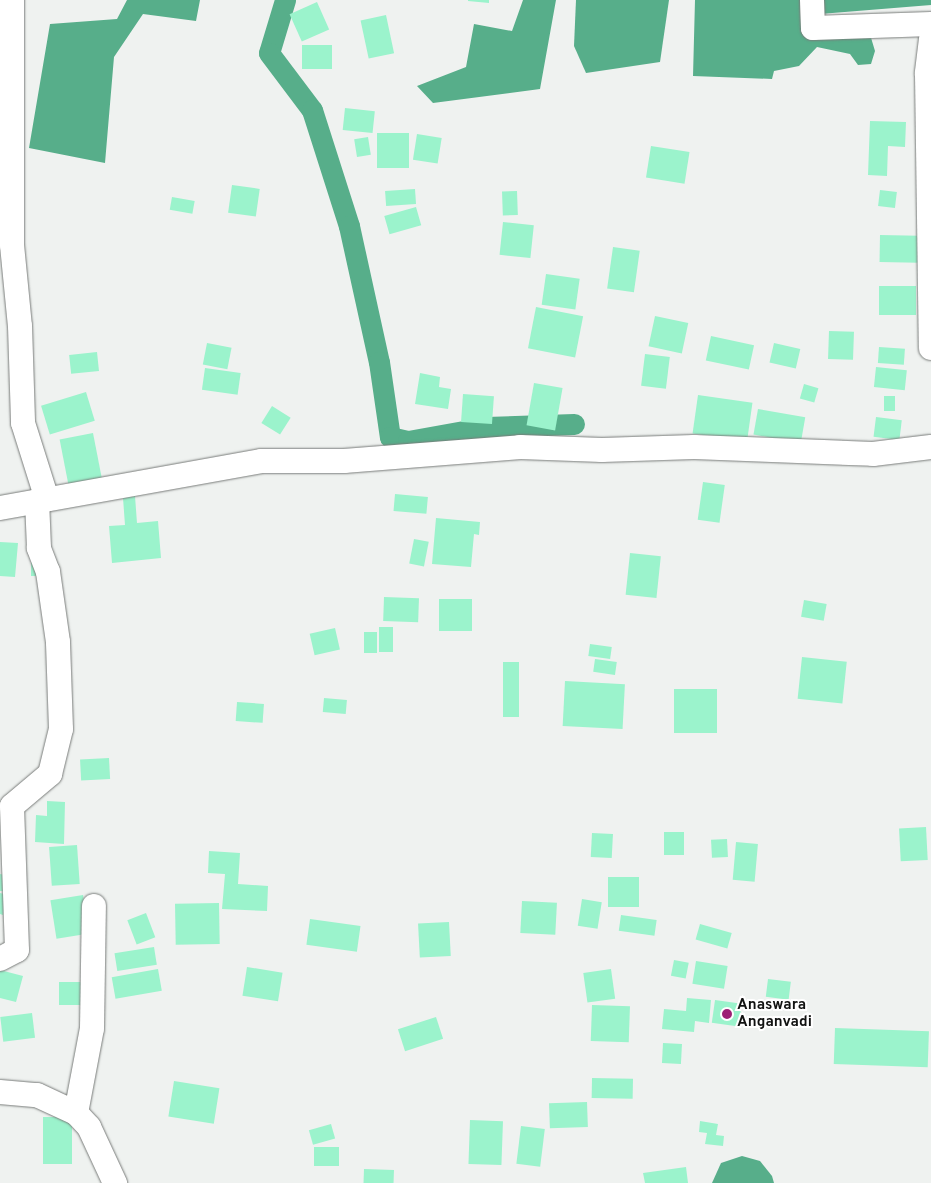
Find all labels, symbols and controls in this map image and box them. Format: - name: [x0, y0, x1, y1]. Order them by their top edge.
- place label: Anaswara Anganvadi: [737, 996, 812, 1031]
- marker: Anaswara Anganvadi: [721, 1008, 733, 1020]

